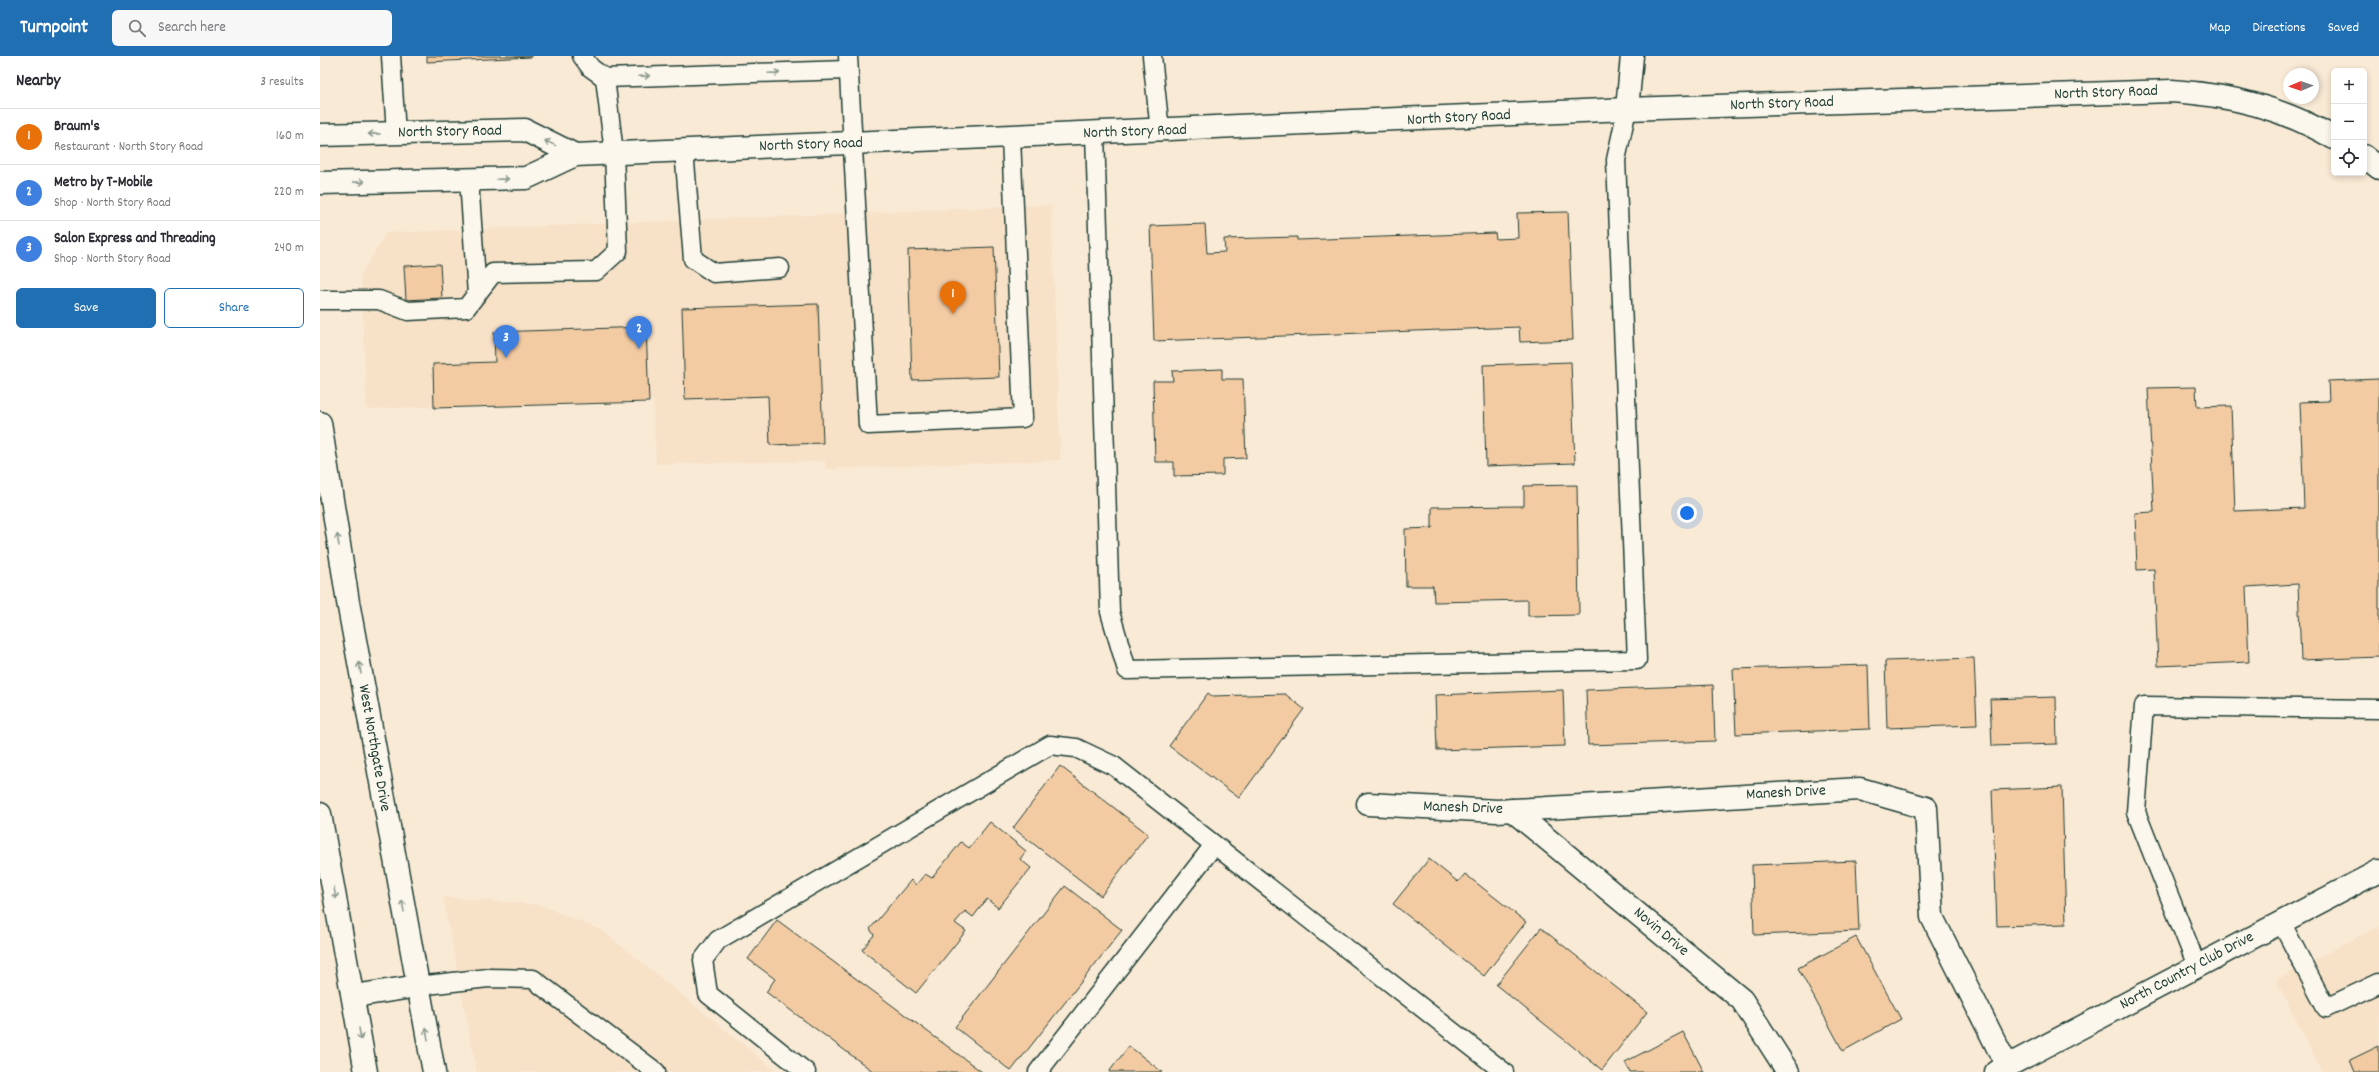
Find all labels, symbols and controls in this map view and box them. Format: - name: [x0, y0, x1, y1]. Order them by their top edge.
- search box: [112, 10, 392, 46]
- text: Turnpoint: [20, 15, 88, 42]
- icon: search: [126, 17, 148, 39]
- text: Search here: [158, 17, 226, 39]
- text: Map: [2209, 18, 2231, 38]
- text: Directions: [2253, 18, 2306, 38]
- text: Saved: [2328, 18, 2359, 38]
- north arrow: [2283, 68, 2319, 104]
- map controls: [2331, 68, 2367, 176]
- button: +: [2331, 68, 2367, 104]
- one-way arrow: [767, 69, 780, 76]
- text: Nearby: [16, 70, 60, 94]
- text: 3 results: [260, 73, 304, 92]
- one-way arrow: [637, 73, 650, 80]
- street label: North Story Road: [2054, 80, 2158, 106]
- street label: North Story Road: [1730, 91, 1834, 117]
- street label: North Story Road: [1407, 104, 1511, 132]
- button: −: [2331, 104, 2367, 140]
- text: Braum's: [54, 116, 100, 138]
- street label: North Story Road: [1083, 119, 1187, 145]
- street label: North Story Road: [398, 120, 502, 144]
- text: 1: [28, 127, 30, 146]
- text: 160 m: [276, 127, 304, 146]
- one-way arrow: [368, 130, 381, 138]
- street label: North Story Road: [759, 132, 863, 158]
- text: Restaurant · North Story Road: [54, 138, 203, 157]
- one-way arrow: [544, 139, 556, 146]
- button: locate: [2331, 140, 2367, 176]
- text: Metro by T-Mobile: [54, 172, 153, 194]
- one-way arrow: [496, 175, 509, 183]
- one-way arrow: [352, 179, 365, 186]
- text: 2: [26, 183, 32, 202]
- text: 220 m: [274, 183, 304, 202]
- text: Shop · North Story Road: [54, 194, 171, 213]
- text: Salon Express and Threading: [54, 228, 216, 250]
- text: 3: [26, 239, 32, 258]
- text: 240 m: [274, 239, 304, 258]
- text: Shop · North Story Road: [54, 250, 171, 269]
- pin: 1: [940, 281, 966, 314]
- button: Save: [16, 288, 156, 328]
- button: Share: [164, 288, 304, 328]
- pin: 2: [626, 316, 652, 349]
- pin: 3: [493, 325, 519, 358]
- your location: [1677, 503, 1697, 523]
- one-way arrow: [334, 533, 342, 546]
- one-way arrow: [356, 662, 364, 675]
- street label: West Northgate Drive: [352, 683, 396, 813]
- street label: Manesh Drive: [1746, 779, 1826, 807]
- street label: Manesh Drive: [1423, 795, 1503, 821]
- one-way arrow: [331, 886, 339, 899]
- one-way arrow: [399, 900, 407, 913]
- street label: Novin Drive: [1628, 902, 1694, 962]
- street label: North Country Club Drive: [2116, 926, 2258, 1016]
- one-way arrow: [356, 1027, 364, 1040]
- one-way arrow: [422, 1028, 430, 1041]

